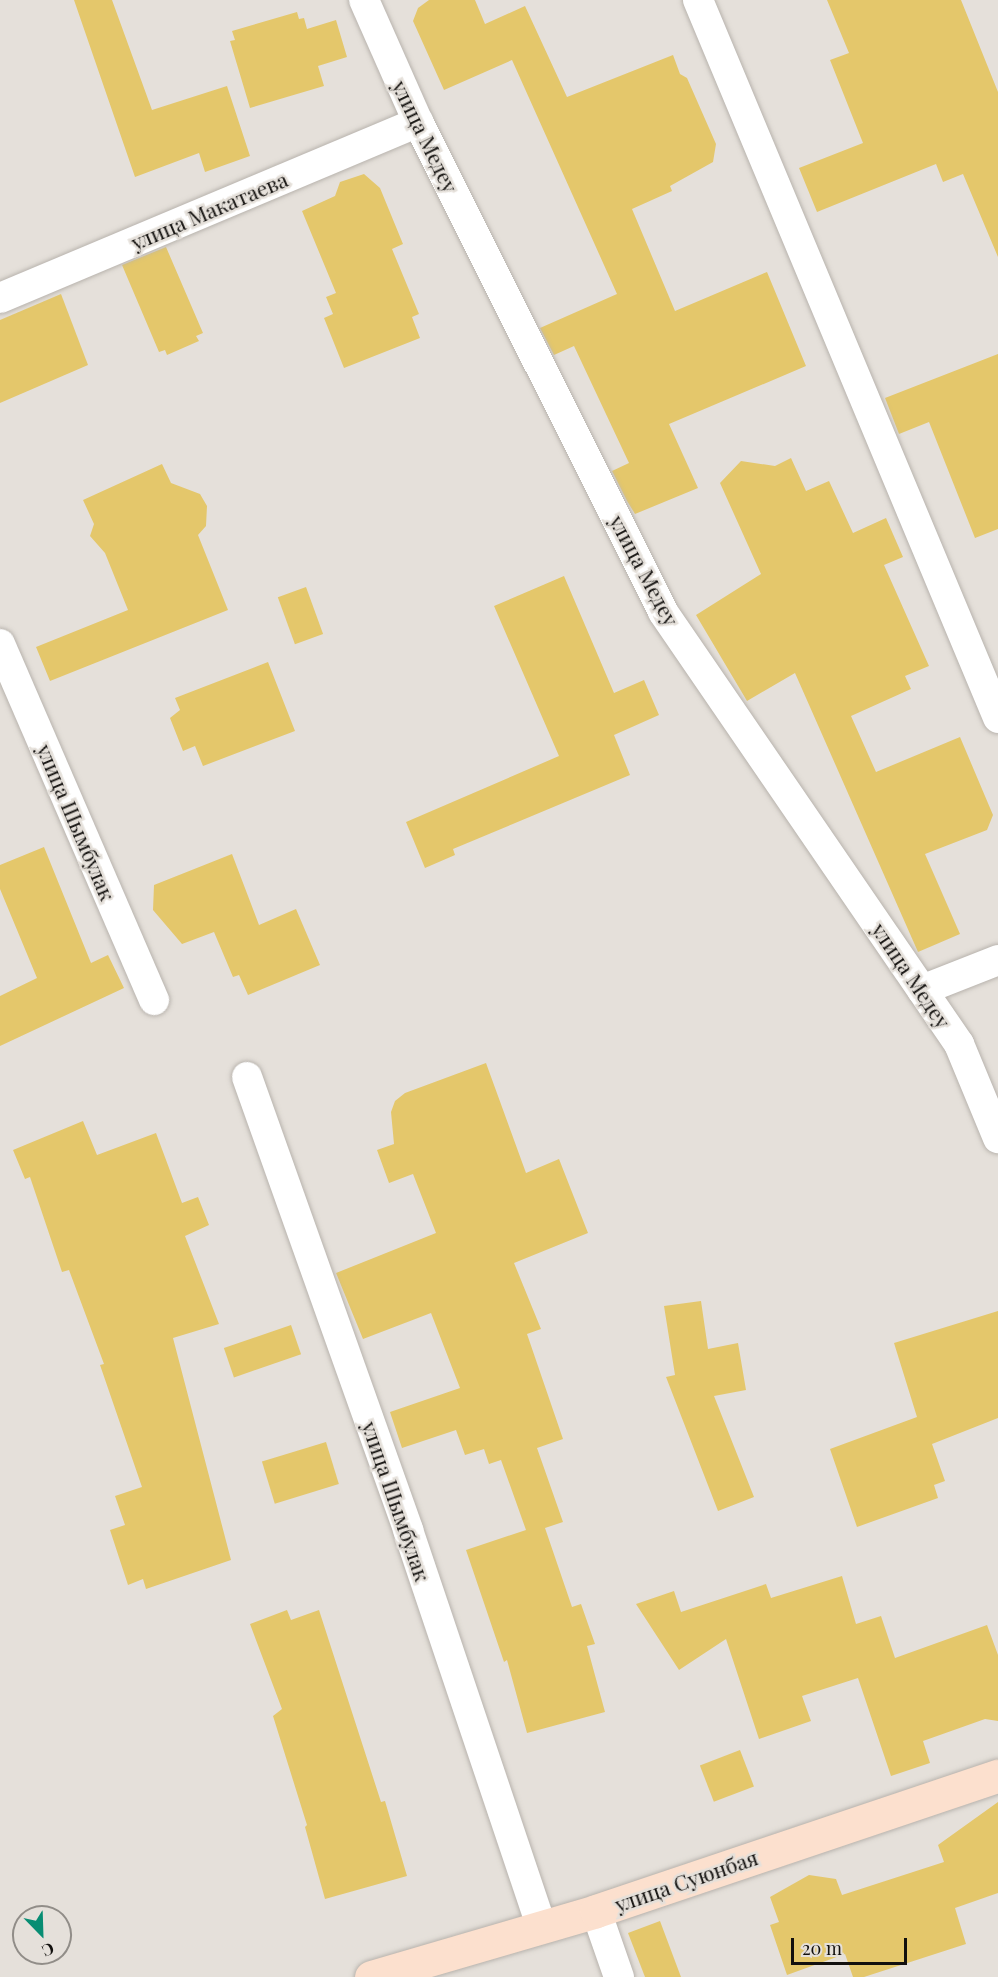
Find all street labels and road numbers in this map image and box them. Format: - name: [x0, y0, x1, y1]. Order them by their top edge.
- street label: улица Медеу: [388, 76, 464, 196]
- street label: улица Макатаева: [127, 166, 291, 254]
- street label: улица Медеу: [605, 510, 685, 630]
- street label: улица Шымбулак: [33, 740, 121, 904]
- street label: улица Медеу: [868, 917, 956, 1033]
- street label: улица Шымбулак: [358, 1418, 436, 1584]
- street label: улица Суюнбая: [611, 1844, 761, 1916]

